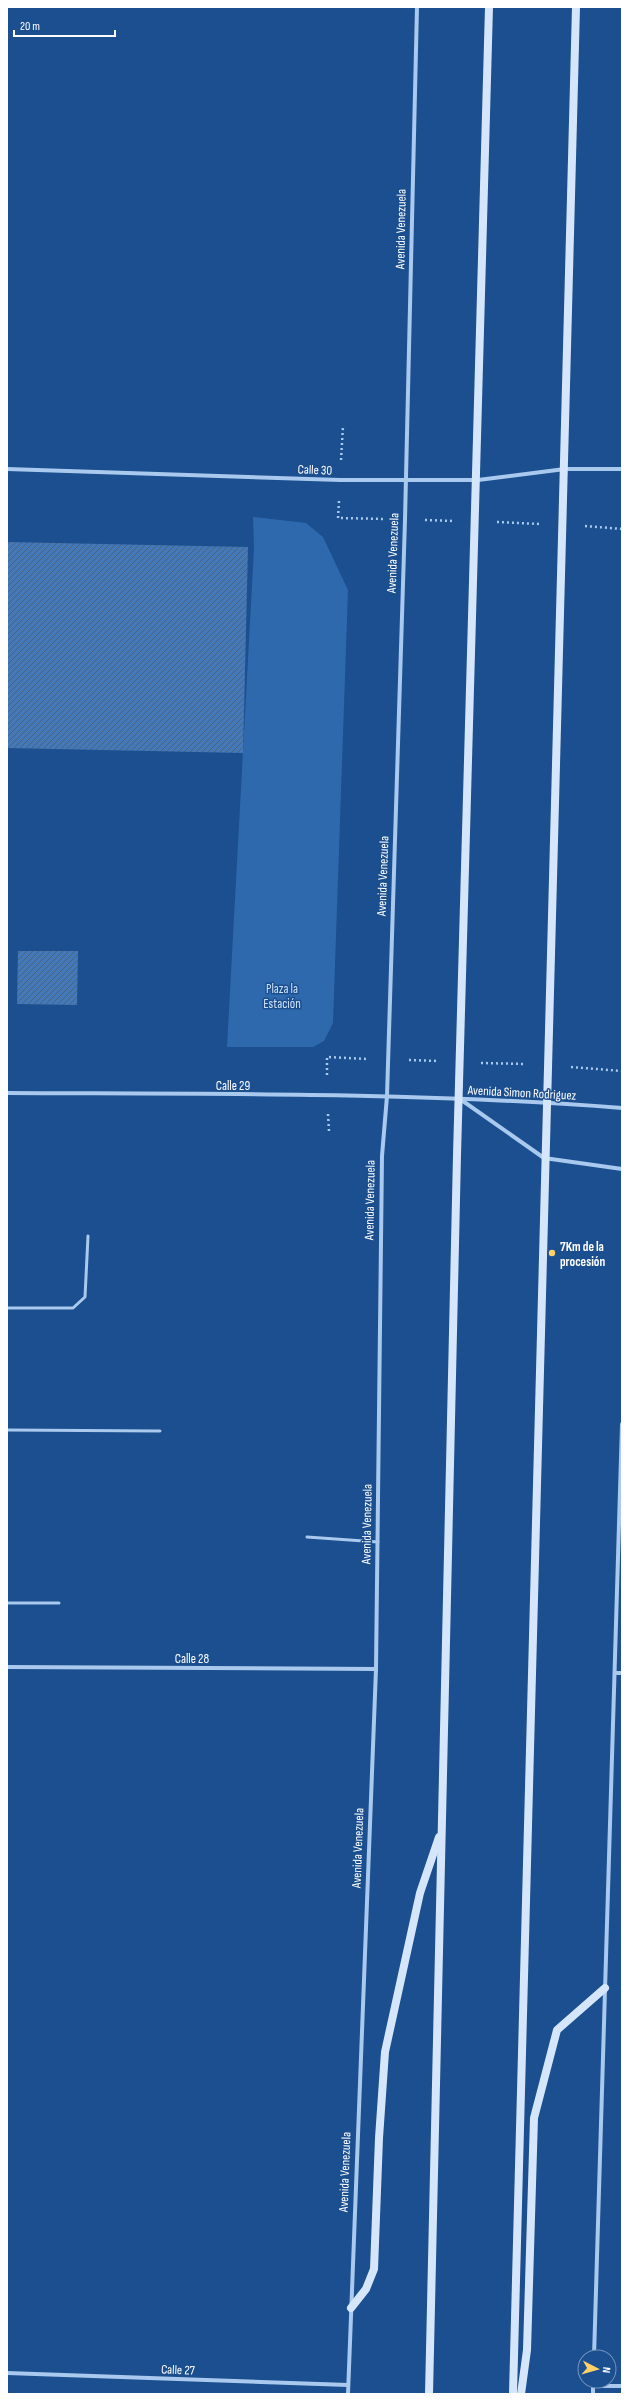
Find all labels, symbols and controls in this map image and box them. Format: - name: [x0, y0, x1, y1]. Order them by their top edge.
- scale bar: [14, 12, 115, 38]
- text: 20 m: [20, 19, 40, 34]
- street label: Avenida Venezuela: [392, 189, 410, 270]
- street label: Calle 30: [297, 461, 333, 479]
- street label: Avenida Venezuela: [384, 513, 402, 594]
- street label: Avenida Venezuela: [374, 836, 392, 917]
- park label: Plaza la Estación: [263, 981, 301, 1012]
- street label: Calle 29: [216, 1078, 250, 1094]
- street label: Avenida Simon Rodriguez: [466, 1082, 577, 1104]
- street label: Avenida Venezuela: [361, 1160, 379, 1241]
- place label: 7Km de la procesión: [560, 1239, 605, 1270]
- marker: 7Km de la procesión: [547, 1248, 557, 1258]
- street label: Avenida Venezuela: [358, 1484, 376, 1565]
- street label: Calle 28: [175, 1651, 209, 1667]
- street label: Avenida Venezuela: [349, 1808, 367, 1889]
- street label: Avenida Venezuela: [336, 2132, 354, 2213]
- north arrow: [577, 2349, 617, 2389]
- street label: Calle 27: [161, 2361, 196, 2379]
- text: N: [600, 2366, 613, 2374]

